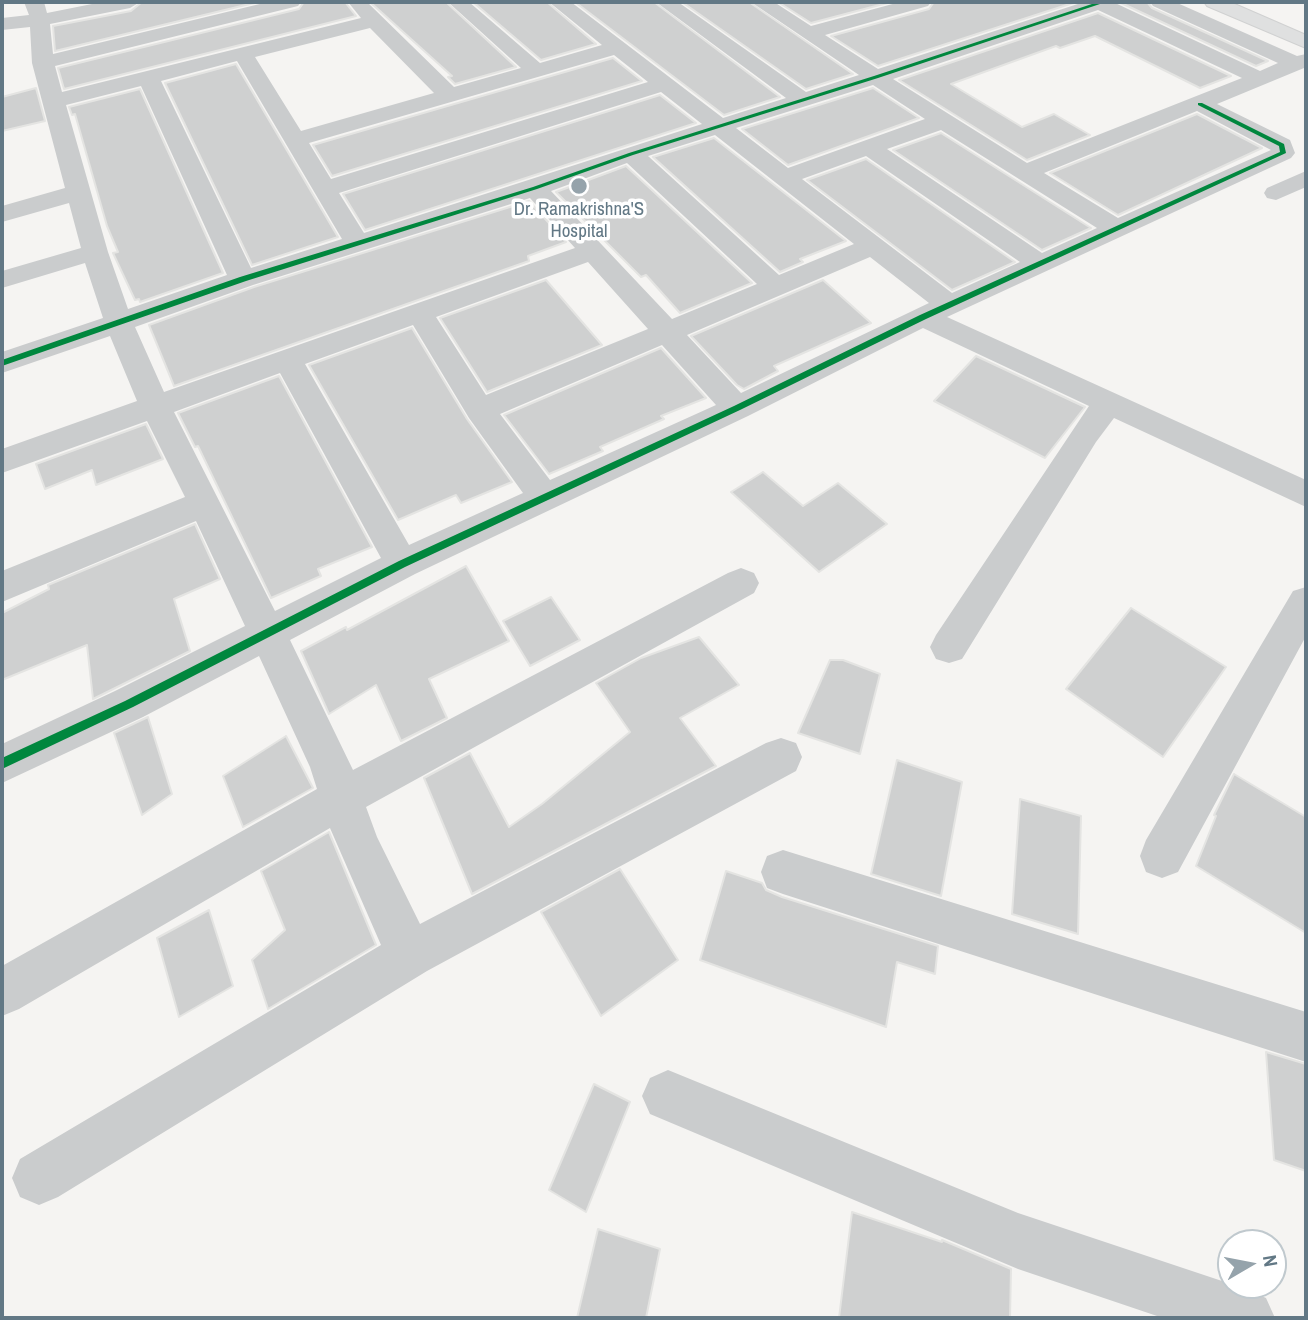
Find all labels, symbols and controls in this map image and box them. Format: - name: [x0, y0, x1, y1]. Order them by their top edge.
- marker: Dr. Ramakrishna'S Hospital: [569, 176, 589, 196]
- place label: Dr. Ramakrishna'S Hospital: [514, 199, 644, 243]
- north arrow: [1217, 1229, 1287, 1299]
- text: N: [1257, 1253, 1284, 1268]

